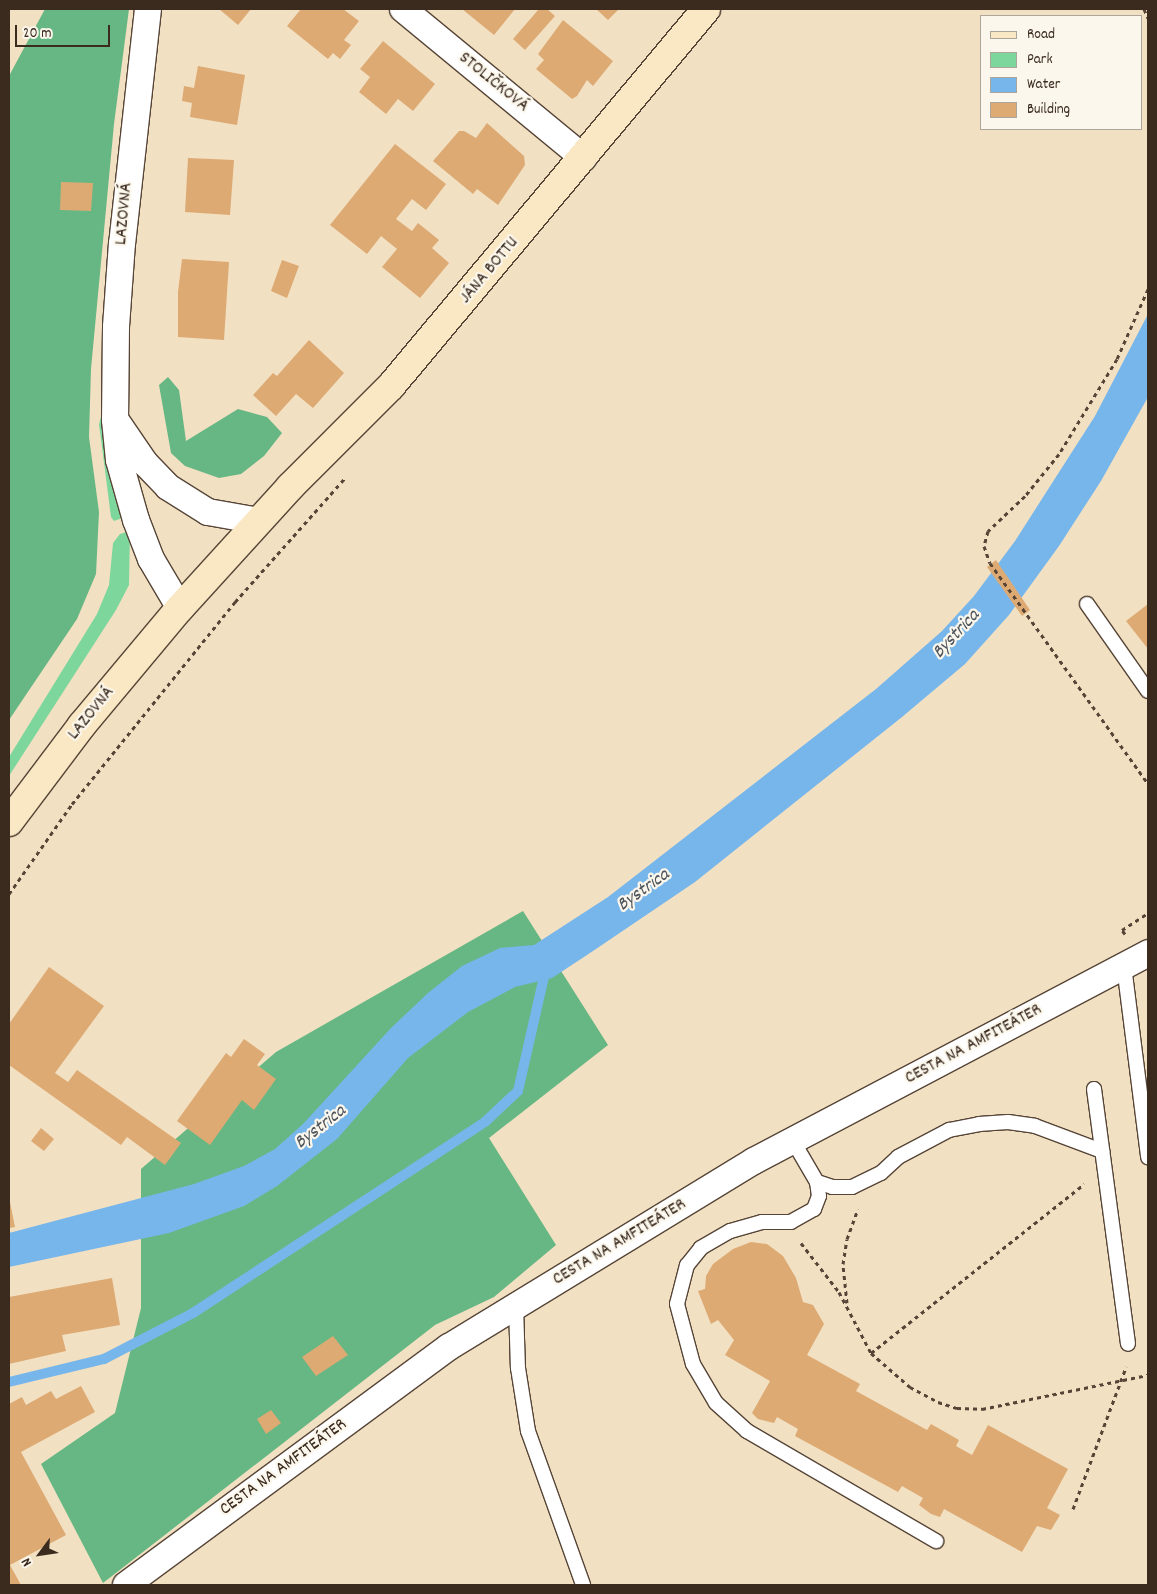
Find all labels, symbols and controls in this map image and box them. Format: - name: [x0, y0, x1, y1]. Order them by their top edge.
- scale bar: [18, 15, 112, 47]
- legend: [980, 15, 1142, 130]
- text: 20 m: [23, 23, 51, 45]
- text: Road: [1027, 24, 1055, 46]
- street label: STOLIČKOVÁ: [454, 48, 532, 118]
- text: Park: [1027, 49, 1053, 71]
- text: Water: [1027, 74, 1060, 96]
- text: Building: [1027, 99, 1070, 121]
- street label: LAZOVNÁ: [112, 182, 138, 246]
- street label: JÁNA BOTTU: [456, 233, 524, 309]
- water label: Bystrica: [929, 606, 985, 664]
- street label: LAZOVNÁ: [64, 683, 120, 745]
- water label: Bystrica: [614, 865, 674, 917]
- street label: CESTA NA AMFITEÁTER: [902, 1000, 1046, 1090]
- water label: Bystrica: [291, 1101, 351, 1155]
- street label: CESTA NA AMFITEÁTER: [549, 1195, 691, 1291]
- street label: CESTA NA AMFITEÁTER: [216, 1415, 352, 1521]
- north arrow: [15, 1529, 65, 1579]
- text: N: [17, 1554, 38, 1570]

